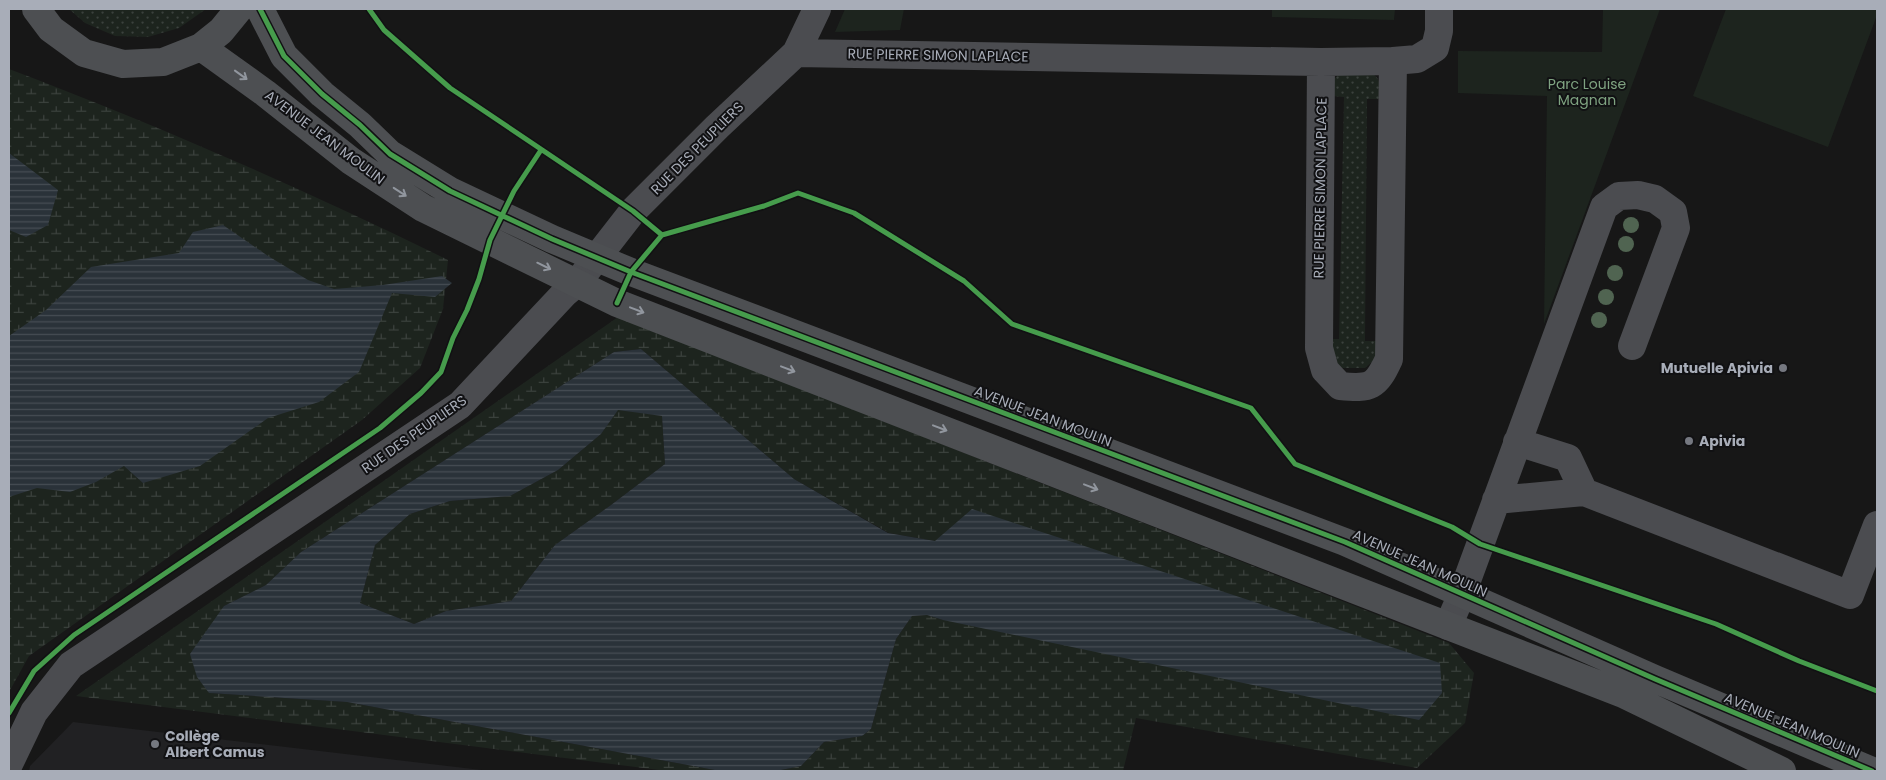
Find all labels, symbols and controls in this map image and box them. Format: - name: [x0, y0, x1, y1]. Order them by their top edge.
- street label: RUE PIERRE SIMON LAPLACE: [847, 43, 1029, 67]
- one-way arrow: [233, 70, 247, 80]
- park label: Parc Louise Magnan: [1548, 74, 1627, 110]
- street label: AVENUE JEAN MOULIN: [261, 85, 389, 189]
- street label: RUE DES PEUPLIERS: [646, 97, 748, 199]
- street label: RUE PIERRE SIMON LAPLACE: [1308, 97, 1332, 279]
- one-way arrow: [392, 187, 406, 197]
- one-way arrow: [536, 262, 551, 271]
- one-way arrow: [629, 306, 644, 316]
- place label: Mutuelle Apivia: [1661, 358, 1773, 378]
- marker: Mutuelle Apivia: [1777, 362, 1789, 374]
- one-way arrow: [780, 365, 795, 374]
- street label: AVENUE JEAN MOULIN: [971, 381, 1115, 451]
- street label: RUE DES PEUPLIERS: [357, 390, 471, 478]
- one-way arrow: [931, 424, 947, 433]
- place label: Apivia: [1699, 431, 1745, 451]
- marker: Apivia: [1683, 435, 1695, 447]
- one-way arrow: [1083, 483, 1098, 492]
- street label: AVENUE JEAN MOULIN: [1349, 524, 1491, 602]
- street label: AVENUE JEAN MOULIN: [1721, 687, 1863, 763]
- place label: Collège Albert Camus: [165, 726, 265, 762]
- marker: Collège Albert Camus: [149, 738, 161, 750]

